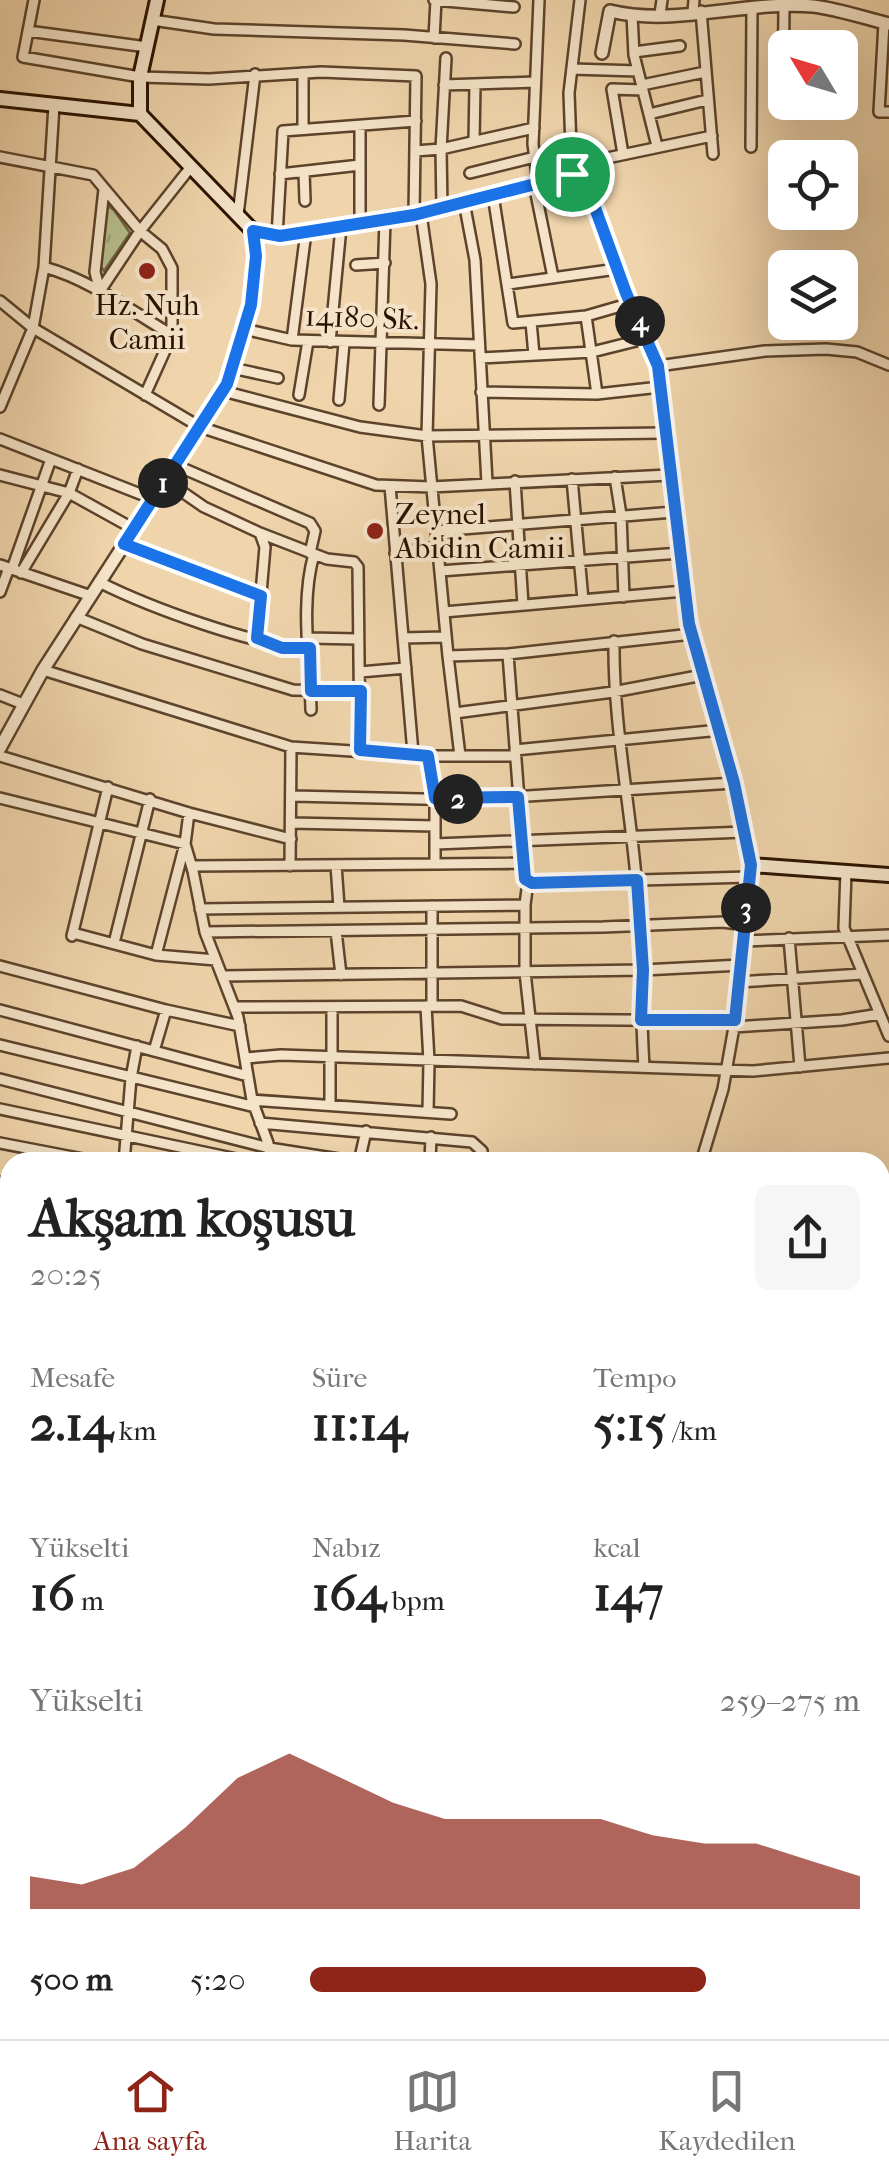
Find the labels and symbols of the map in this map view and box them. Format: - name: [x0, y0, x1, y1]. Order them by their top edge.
- north arrow: [768, 30, 858, 120]
- pin: [530, 132, 615, 217]
- marker: Hz. Nuh Camii: [136, 260, 158, 282]
- place label: Hz. Nuh Camii: [94, 288, 200, 357]
- pin: 4: [615, 296, 665, 346]
- street label: 14180 Sk.: [304, 299, 420, 337]
- pin: 1: [138, 458, 188, 508]
- place label: Zeynel Abidin Camii: [394, 497, 565, 566]
- marker: Zeynel Abidin Camii: [364, 520, 386, 542]
- pin: 2: [433, 774, 483, 824]
- pin: 3: [721, 883, 771, 933]

